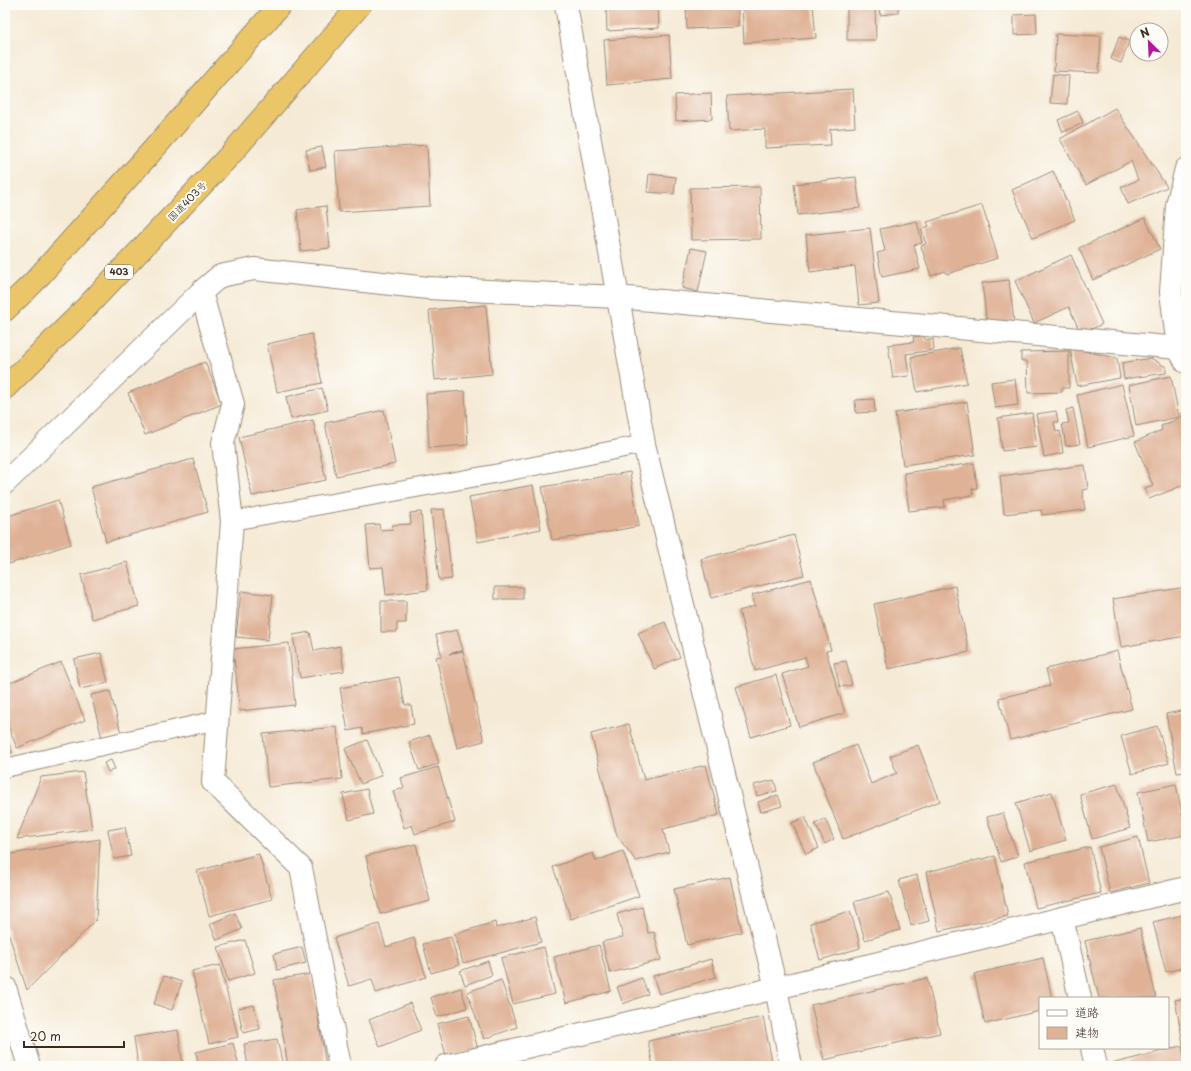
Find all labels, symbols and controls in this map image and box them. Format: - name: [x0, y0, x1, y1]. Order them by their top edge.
- north arrow: [1129, 22, 1169, 62]
- text: N: [1137, 23, 1152, 42]
- street label: 国道403号: [164, 177, 210, 224]
- road number: 403: [105, 265, 133, 279]
- legend: [1039, 997, 1169, 1049]
- text: 道路: [1075, 1003, 1099, 1021]
- scale bar: [24, 1023, 124, 1049]
- text: 建物: [1075, 1023, 1099, 1041]
- text: 20 m: [30, 1027, 61, 1045]

